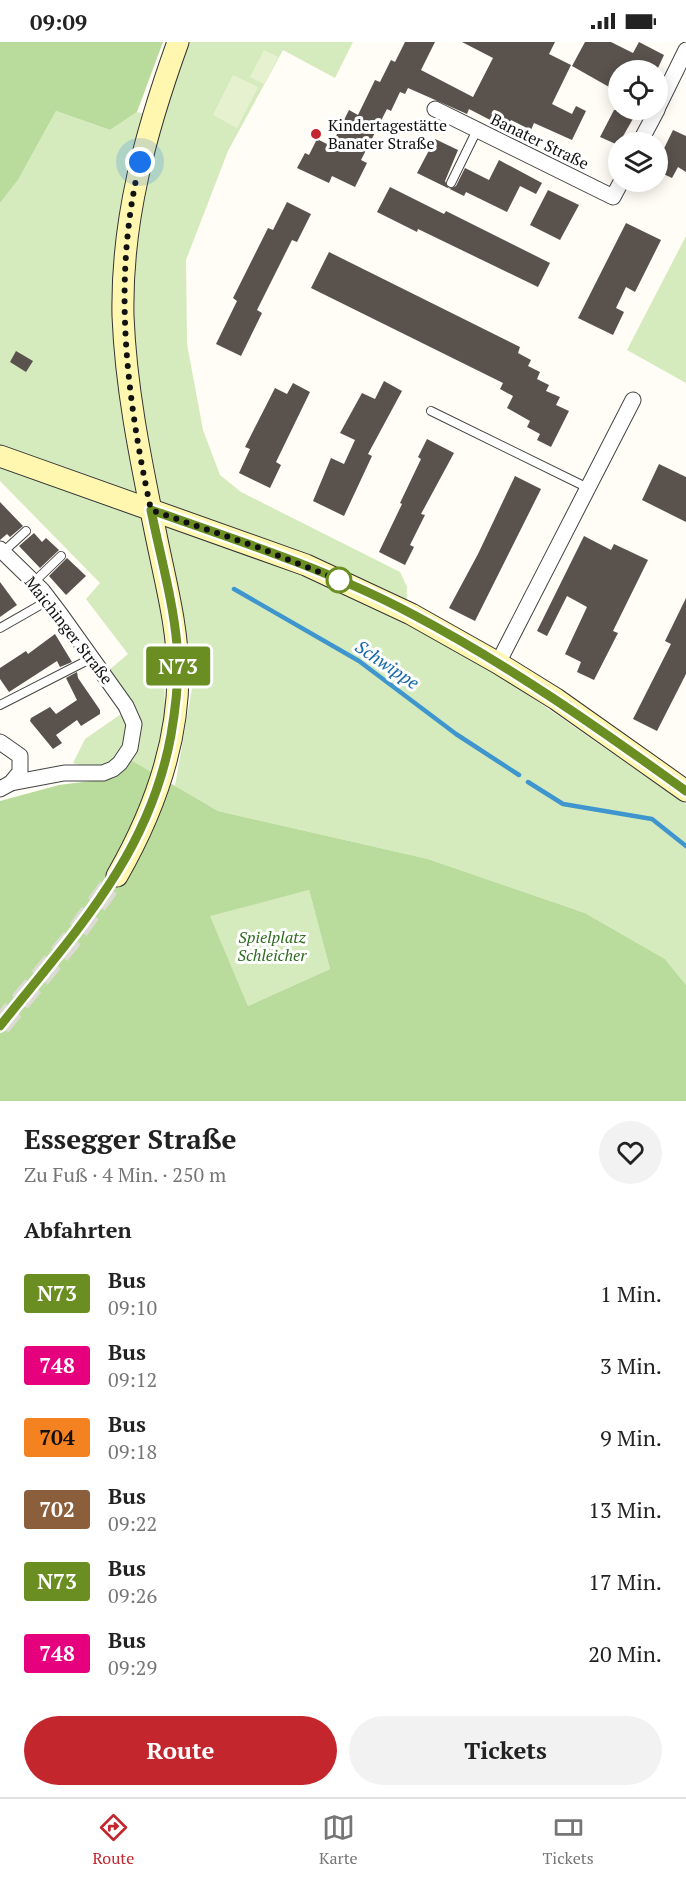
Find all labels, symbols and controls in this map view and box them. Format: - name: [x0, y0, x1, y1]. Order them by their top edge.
- text: 09:09: [30, 7, 87, 36]
- map controls: [608, 60, 668, 192]
- button: locate: [608, 60, 668, 120]
- street label: Banater Straße: [487, 108, 593, 174]
- place label: Kindertagestätte Banater Straße: [328, 114, 447, 154]
- marker: Kindertagestätte Banater Straße: [309, 127, 323, 141]
- button: layers: [608, 132, 668, 192]
- your location: [125, 147, 155, 177]
- unlabelled marker: [326, 567, 352, 593]
- street label: Maichinger Straße: [20, 571, 118, 689]
- water label: Schwippe: [351, 634, 424, 694]
- line badge: N73: [144, 646, 213, 686]
- text: N73: [158, 652, 198, 680]
- park label: Spielplatz Schleicher: [237, 926, 307, 966]
- text: Essegger Straße: [24, 1120, 237, 1157]
- button: heart: [599, 1121, 662, 1184]
- text: Zu Fuß · 4 Min. · 250 m: [24, 1161, 226, 1188]
- text: Abfahrten: [24, 1215, 132, 1244]
- text: Bus: [108, 1265, 146, 1294]
- text: N73: [37, 1279, 77, 1307]
- text: 1 Min.: [600, 1279, 662, 1308]
- text: 09:10: [108, 1294, 157, 1321]
- text: Bus: [108, 1337, 146, 1366]
- text: 748: [39, 1351, 75, 1379]
- text: 3 Min.: [600, 1351, 662, 1380]
- text: 09:12: [108, 1366, 157, 1393]
- text: Bus: [108, 1409, 146, 1438]
- text: 704: [39, 1423, 75, 1451]
- text: 9 Min.: [600, 1423, 662, 1452]
- text: 09:18: [108, 1438, 157, 1465]
- text: Bus: [108, 1481, 146, 1510]
- text: 702: [39, 1495, 75, 1523]
- text: 13 Min.: [588, 1495, 662, 1524]
- text: 09:22: [108, 1510, 157, 1537]
- text: Bus: [108, 1553, 146, 1582]
- text: N73: [37, 1567, 77, 1595]
- text: 17 Min.: [588, 1567, 662, 1596]
- text: 09:26: [108, 1582, 157, 1609]
- text: Bus: [108, 1625, 146, 1654]
- text: 748: [39, 1639, 75, 1667]
- text: 20 Min.: [588, 1639, 662, 1668]
- text: 09:29: [108, 1654, 157, 1681]
- button: Route: [24, 1716, 337, 1785]
- button: Tickets: [349, 1716, 662, 1785]
- tab: Route: [92, 1811, 134, 1869]
- tab: Karte: [319, 1811, 358, 1869]
- tab: Tickets: [542, 1811, 594, 1869]

